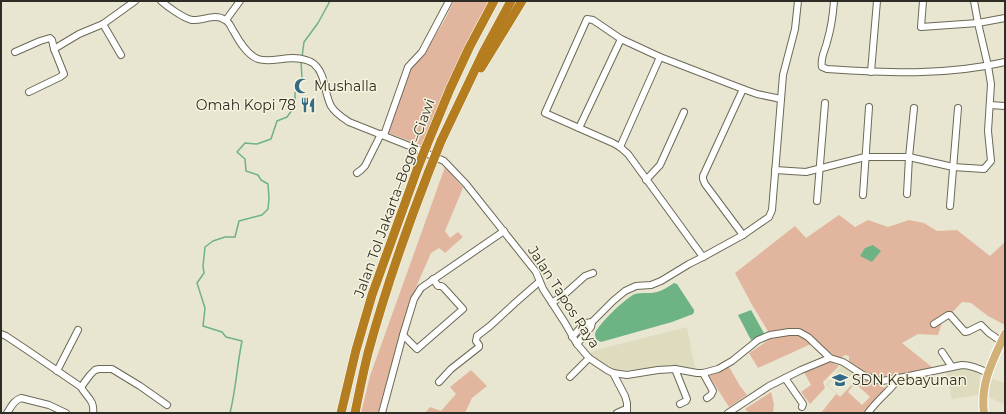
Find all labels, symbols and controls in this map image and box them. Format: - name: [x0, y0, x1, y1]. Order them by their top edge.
- mosque icon: Mushalla: [293, 77, 311, 95]
- place label: Mushalla: [314, 77, 377, 95]
- place label: Omah Kopi 78: [196, 96, 296, 114]
- restaurant icon: Omah Kopi 78: [299, 96, 317, 114]
- street label: Jalan Tol Jakarta–Bogor–Ciawi: [349, 96, 438, 301]
- street label: Jalan Tapos Raya: [524, 241, 604, 352]
- school or university icon: SDN Kebayunan: [831, 371, 849, 389]
- place label: SDN Kebayunan: [852, 371, 967, 389]

